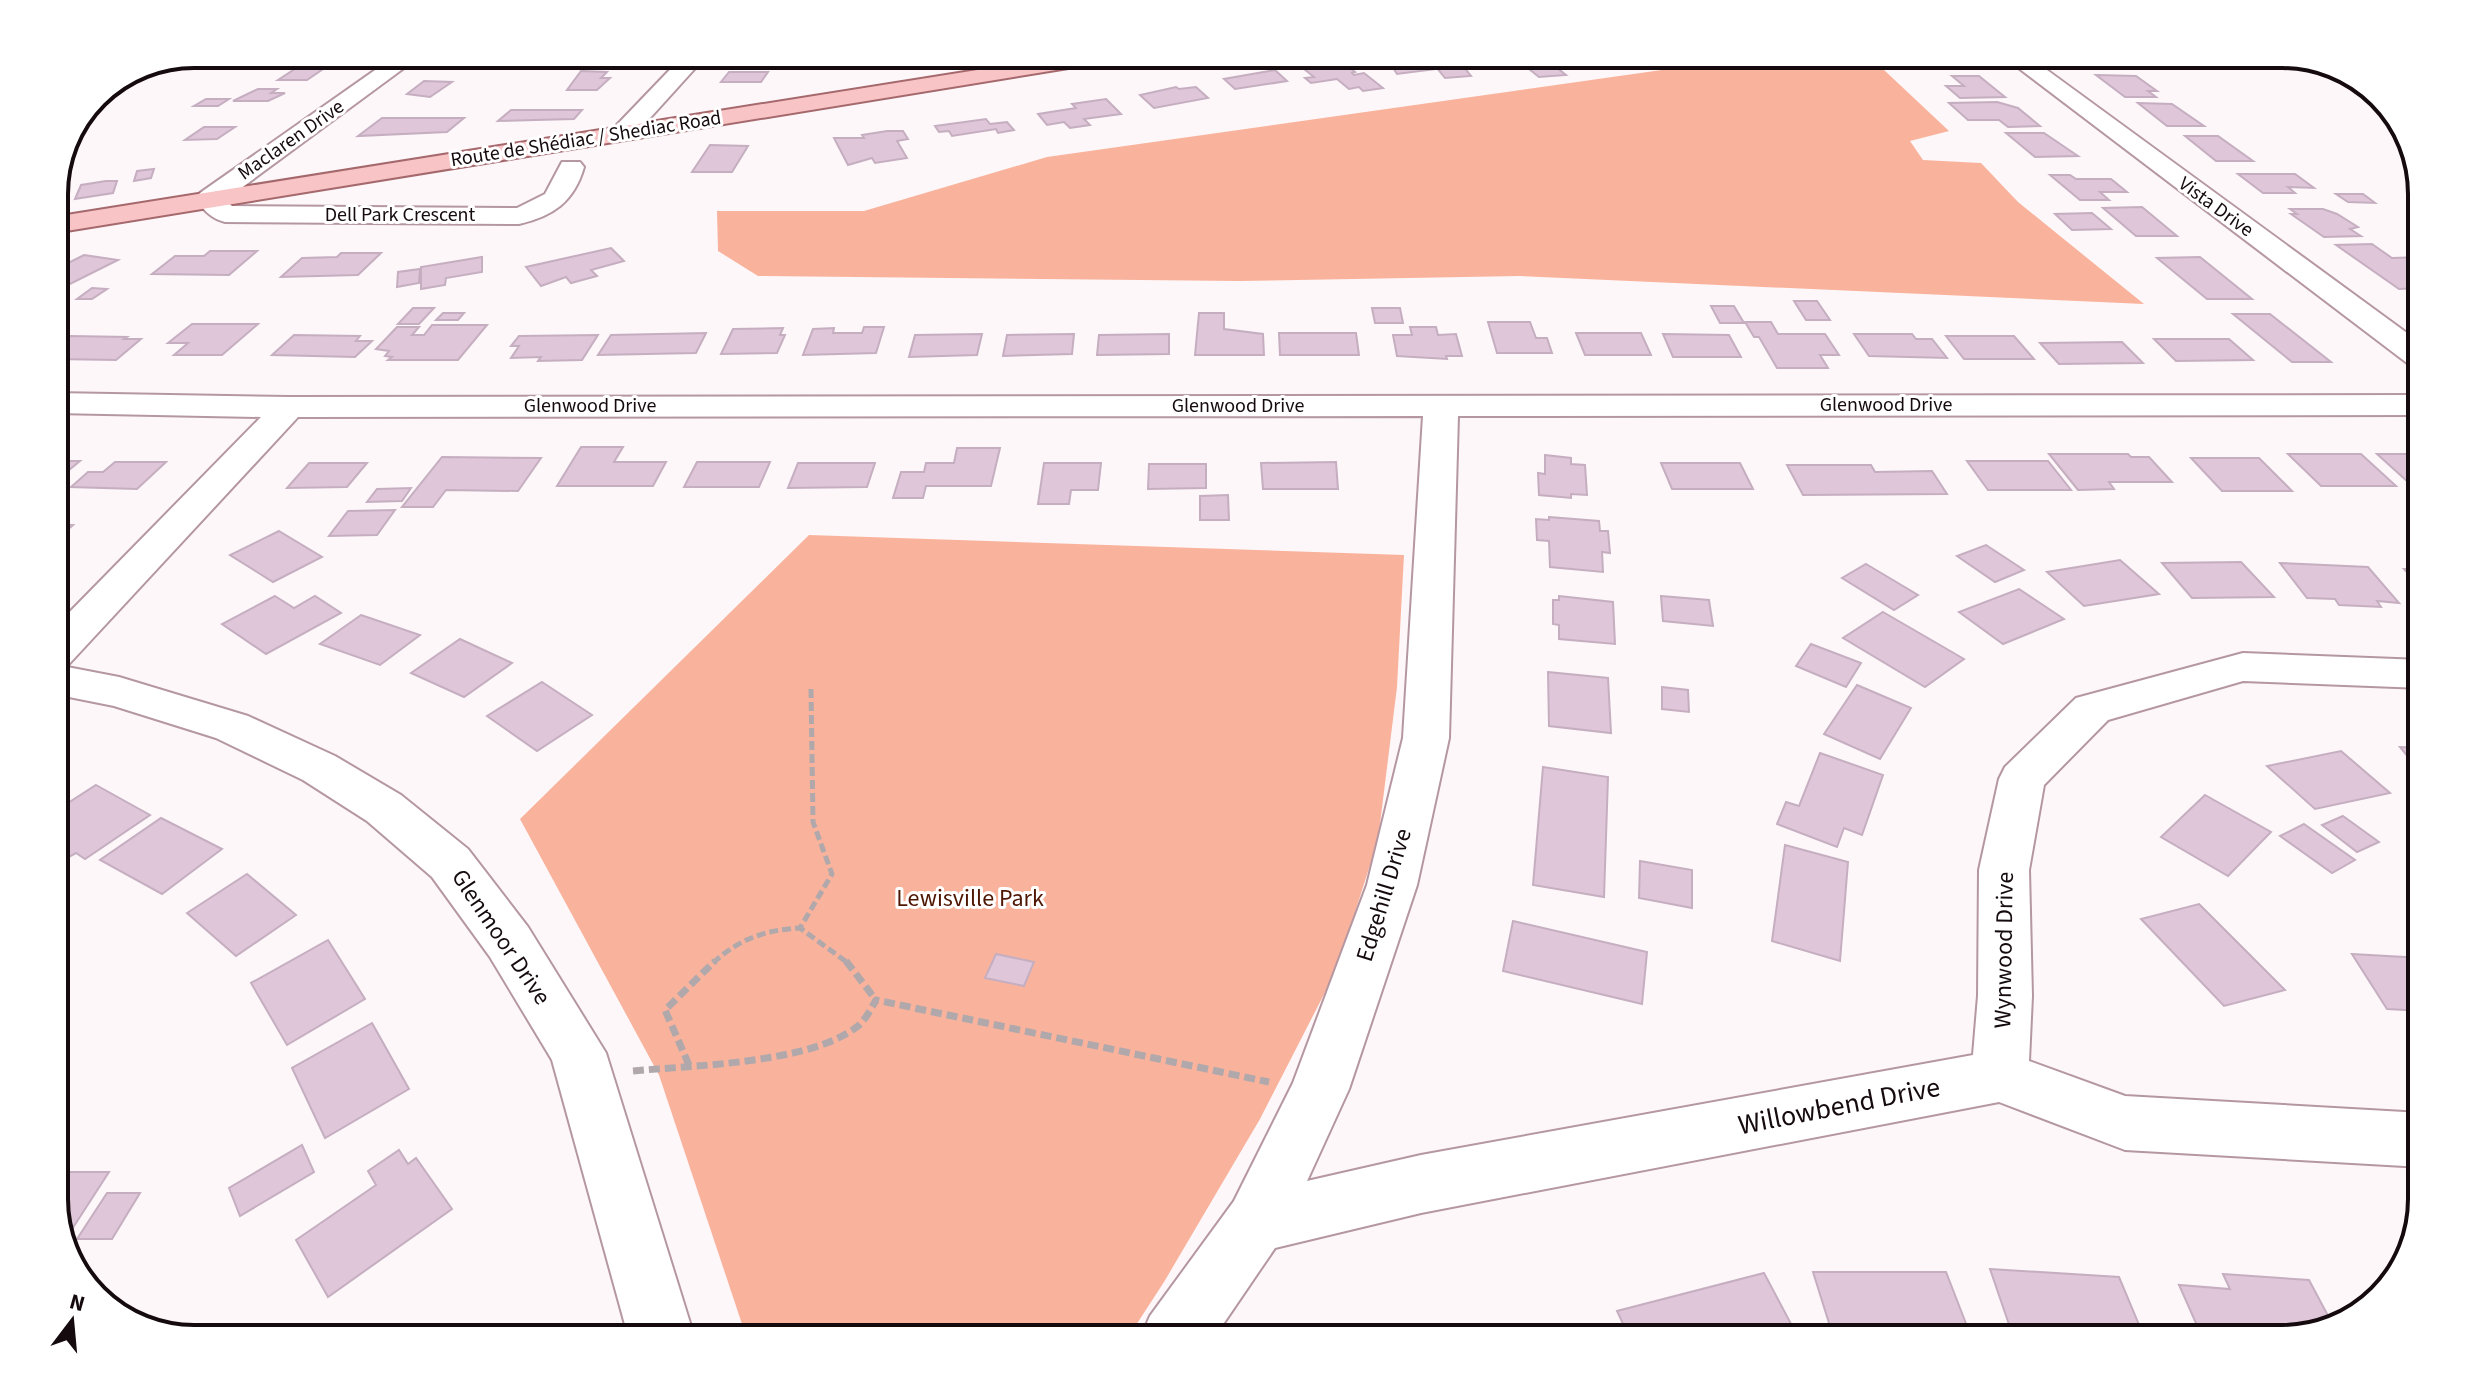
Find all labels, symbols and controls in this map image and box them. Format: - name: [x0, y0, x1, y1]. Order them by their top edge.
- street label: Maclaren Drive: [232, 93, 350, 187]
- street label: Route de Shédiac / Shediac Road: [449, 104, 723, 174]
- street label: Vista Drive: [2173, 170, 2259, 244]
- street label: Dell Park Crescent: [325, 201, 476, 229]
- street label: Glenwood Drive: [1820, 391, 1952, 419]
- street label: Glenwood Drive: [524, 392, 656, 420]
- street label: Glenwood Drive: [1172, 392, 1304, 420]
- street label: Edgehill Drive: [1347, 824, 1421, 966]
- street label: Glenmoor Drive: [443, 862, 559, 1012]
- street label: Wynwood Drive: [1985, 871, 2023, 1029]
- park label: Lewisville Park: [896, 881, 1044, 916]
- street label: Willowbend Drive: [1735, 1067, 1943, 1145]
- north arrow: [32, 1281, 112, 1361]
- text: N: [66, 1285, 89, 1320]

